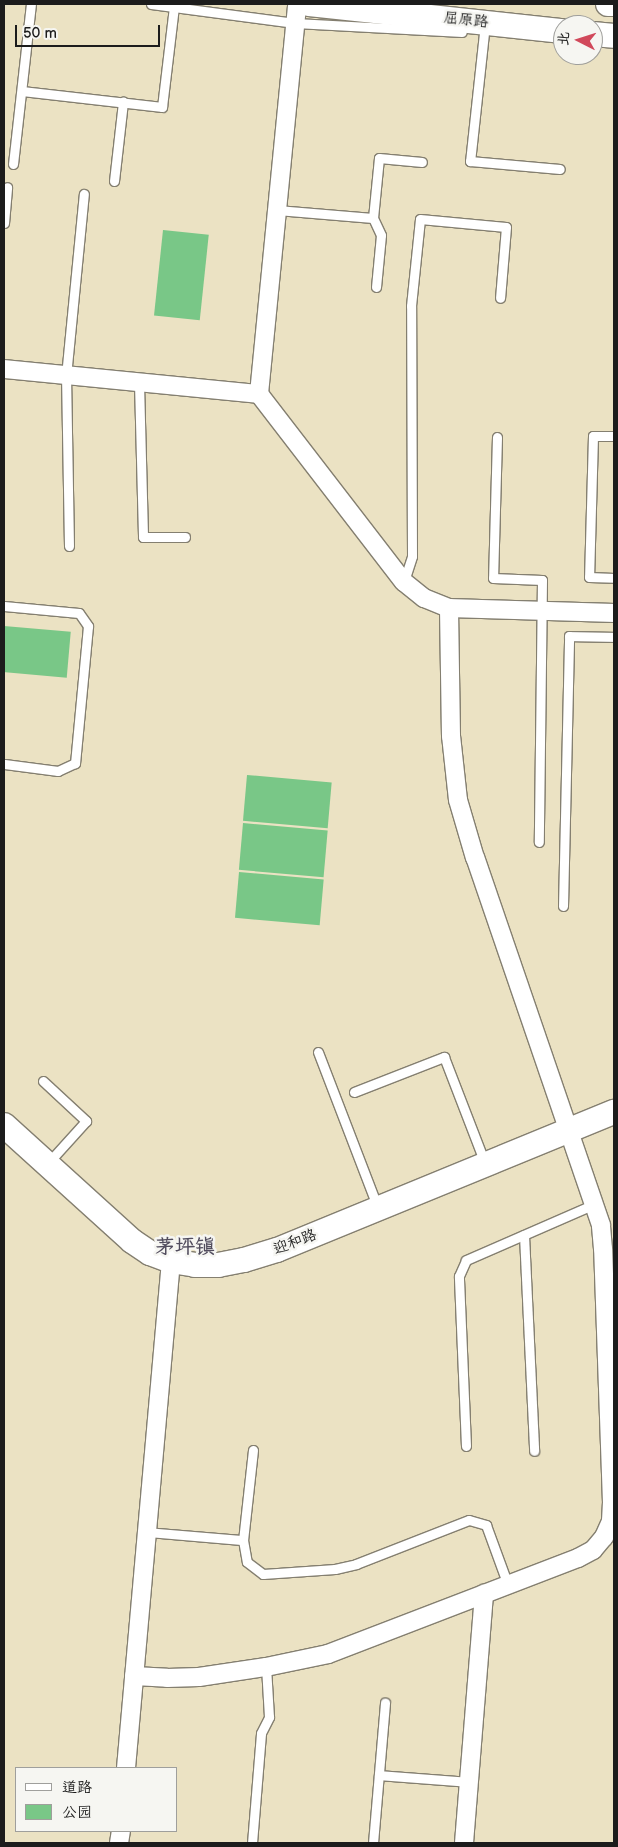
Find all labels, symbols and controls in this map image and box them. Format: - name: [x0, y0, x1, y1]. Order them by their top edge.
- street label: 屈原路: [443, 9, 489, 31]
- scale bar: [18, 15, 162, 47]
- north arrow: [553, 15, 603, 65]
- text: 50 m: [23, 24, 57, 43]
- text: 北: [554, 31, 573, 46]
- street label: 迎和路: [271, 1226, 319, 1258]
- district label: 茅坪镇: [155, 1235, 215, 1259]
- legend: [15, 1767, 178, 1832]
- text: 道路: [62, 1778, 92, 1797]
- text: 公园: [62, 1803, 92, 1822]

